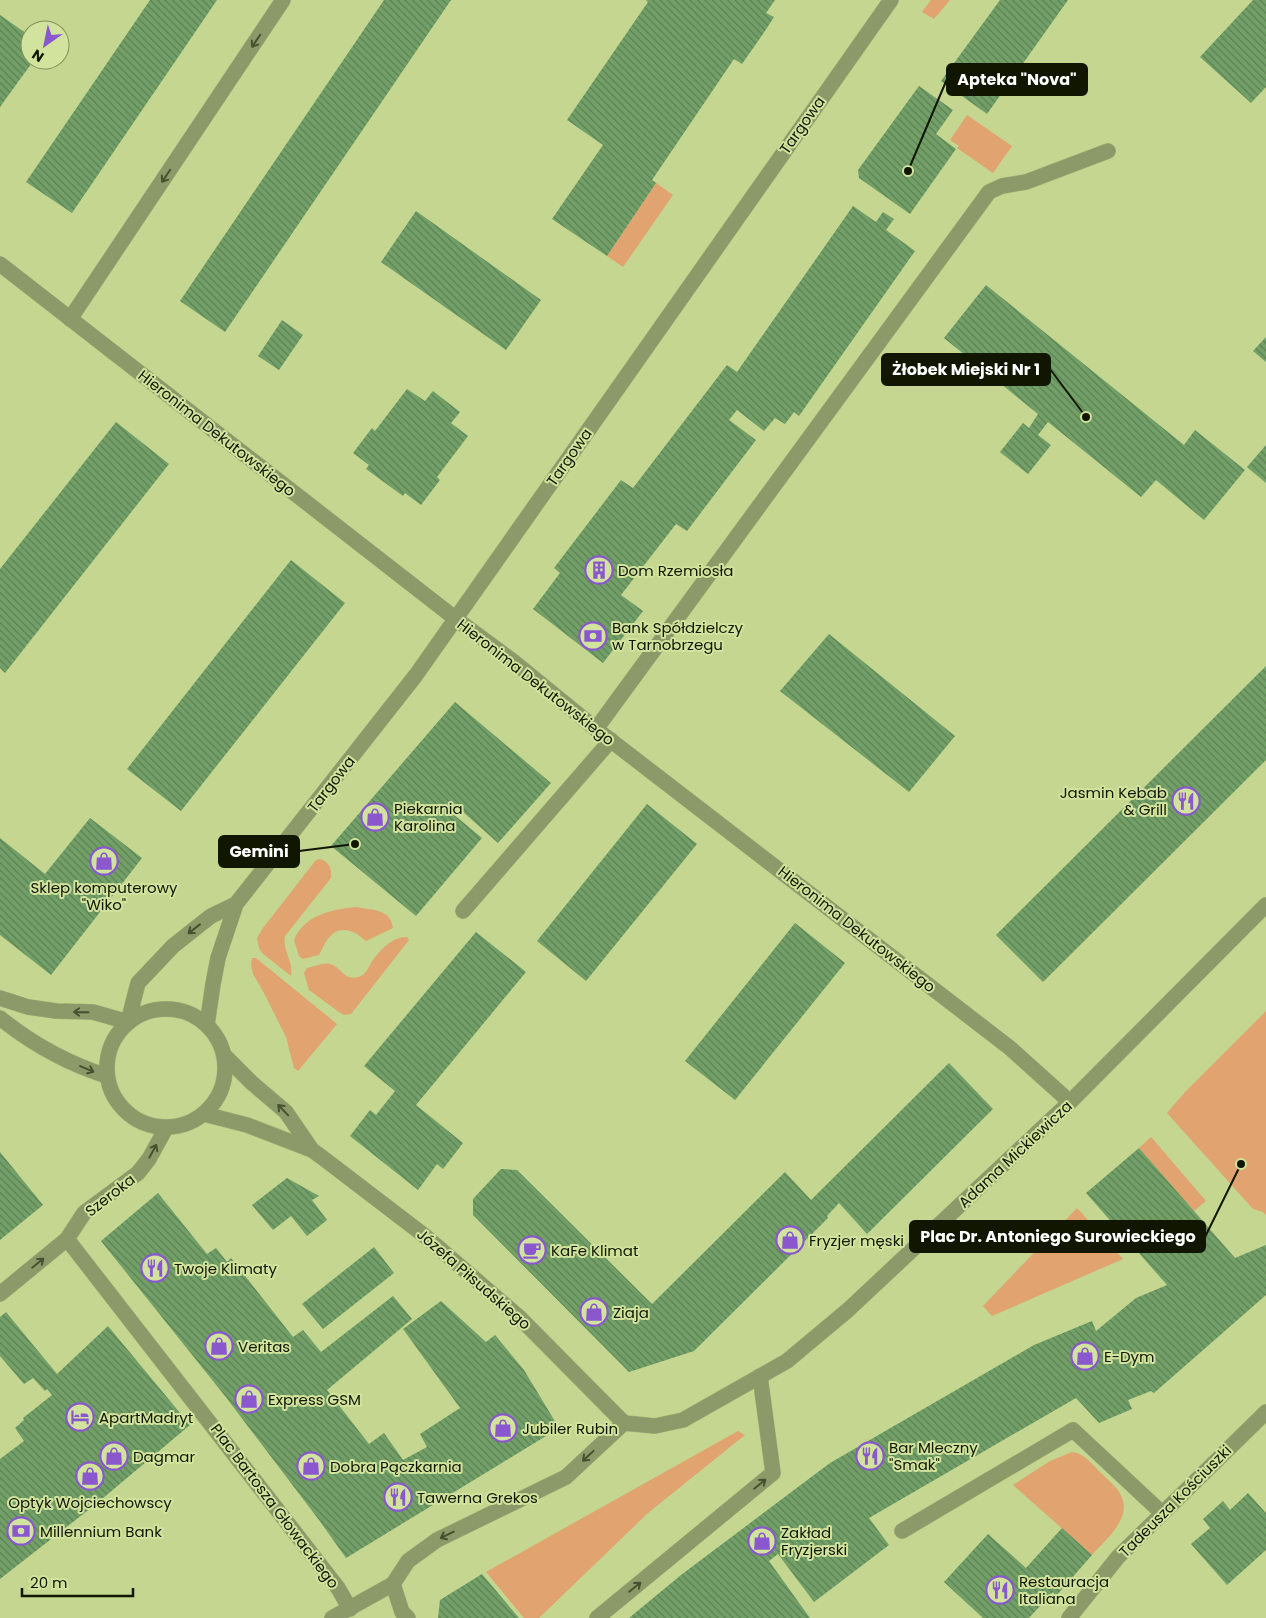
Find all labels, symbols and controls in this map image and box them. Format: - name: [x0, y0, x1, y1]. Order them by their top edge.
- north arrow: [20, 20, 70, 70]
- one-way arrow: [251, 33, 261, 47]
- text: N: [28, 45, 48, 67]
- callout: Apteka "Nova": [947, 64, 1087, 95]
- text: Apteka "Nova": [957, 68, 1077, 91]
- street label: Targowa: [774, 92, 830, 158]
- one-way arrow: [160, 168, 170, 182]
- callout: Żłobek Miejski Nr 1: [882, 354, 1050, 385]
- text: Żłobek Miejski Nr 1: [892, 358, 1040, 381]
- street label: Hieronima Dekutowskiego: [134, 365, 300, 501]
- street label: Targowa: [541, 424, 597, 490]
- building icon: Dom Rzemiosła: [584, 555, 614, 585]
- place label: Dom Rzemiosła: [618, 560, 733, 581]
- street label: Hieronima Dekutowskiego: [453, 614, 619, 750]
- place label: Bank Spółdzielczy w Tarnobrzegu: [612, 617, 744, 655]
- bank icon: Bank Spółdzielczy w Tarnobrzegu: [578, 621, 608, 651]
- street label: Targowa: [302, 752, 360, 816]
- place label: Jasmin Kebab & Grill: [1060, 782, 1167, 820]
- restaurant icon: Jasmin Kebab & Grill: [1171, 786, 1201, 816]
- place label: Piekarnia Karolina: [394, 798, 463, 836]
- shop icon: Piekarnia Karolina: [360, 802, 390, 832]
- callout: Gemini: [219, 836, 299, 867]
- text: Gemini: [229, 840, 289, 863]
- shop icon: Sklep komputerowy "Wiko": [89, 846, 119, 876]
- street label: Hieronima Dekutowskiego: [774, 861, 940, 997]
- place label: Sklep komputerowy "Wiko": [31, 877, 178, 915]
- one-way arrow: [188, 924, 201, 935]
- one-way arrow: [73, 1007, 90, 1017]
- one-way arrow: [79, 1065, 94, 1074]
- street label: Adama Mickiewicza: [954, 1096, 1076, 1212]
- one-way arrow: [277, 1104, 289, 1117]
- one-way arrow: [149, 1144, 158, 1159]
- street label: Szeroka: [81, 1169, 139, 1221]
- callout: Plac Dr. Antoniego Surowieckiego: [910, 1221, 1205, 1252]
- street label: Józefa Piłsudskiego: [412, 1224, 536, 1334]
- shop icon: Fryzjer męski: [775, 1225, 805, 1255]
- text: Plac Dr. Antoniego Surowieckiego: [920, 1225, 1196, 1248]
- place label: Fryzjer męski: [809, 1230, 904, 1251]
- cafe icon: KaFe Klimat: [517, 1235, 547, 1265]
- place label: KaFe Klimat: [551, 1240, 638, 1261]
- restaurant icon: Twoje Klimaty: [140, 1253, 170, 1283]
- one-way arrow: [31, 1257, 44, 1268]
- place label: Twoje Klimaty: [174, 1258, 277, 1279]
- shop icon: Ziaja: [579, 1297, 609, 1327]
- place label: Ziaja: [613, 1302, 649, 1323]
- shop icon: Veritas: [204, 1331, 234, 1361]
- place label: Veritas: [238, 1336, 290, 1357]
- shop icon: E-Dym: [1070, 1341, 1100, 1371]
- place label: E-Dym: [1104, 1346, 1154, 1367]
- shop icon: Express GSM: [234, 1384, 264, 1414]
- place label: Express GSM: [268, 1389, 361, 1410]
- hotel icon: ApartMadryt: [65, 1402, 95, 1432]
- place label: ApartMadryt: [99, 1407, 193, 1428]
- shop icon: Jubiler Rubin: [488, 1413, 518, 1443]
- place label: Jubiler Rubin: [522, 1418, 618, 1439]
- street label: Plac Bartosza Głowackiego: [206, 1419, 344, 1593]
- place label: Bar Mleczny "Smak": [889, 1437, 978, 1475]
- street label: Tadeusza Kościuszki: [1114, 1440, 1236, 1562]
- shop icon: Dagmar: [99, 1441, 129, 1471]
- restaurant icon: Bar Mleczny "Smak": [855, 1441, 885, 1471]
- place label: Dagmar: [133, 1446, 195, 1467]
- one-way arrow: [582, 1450, 594, 1462]
- shop icon: Dobra Pączkarnia: [296, 1451, 326, 1481]
- place label: Dobra Pączkarnia: [330, 1456, 462, 1477]
- shop icon: Optyk Wojciechowscy: [75, 1461, 105, 1491]
- one-way arrow: [753, 1478, 766, 1489]
- restaurant icon: Tawerna Grekos: [383, 1482, 413, 1512]
- place label: Tawerna Grekos: [417, 1487, 538, 1508]
- place label: Optyk Wojciechowscy: [8, 1492, 172, 1513]
- bank icon: Millennium Bank: [6, 1516, 36, 1546]
- place label: Millennium Bank: [40, 1521, 162, 1542]
- place label: Zakład Fryzjerski: [781, 1522, 847, 1560]
- shop icon: Zakład Fryzjerski: [747, 1526, 777, 1556]
- one-way arrow: [440, 1531, 455, 1540]
- scale bar: [22, 1566, 134, 1598]
- place label: Restauracja Italiana: [1019, 1571, 1109, 1609]
- text: 20 m: [30, 1572, 68, 1593]
- restaurant icon: Restauracja Italiana: [985, 1575, 1015, 1605]
- one-way arrow: [628, 1581, 641, 1593]

